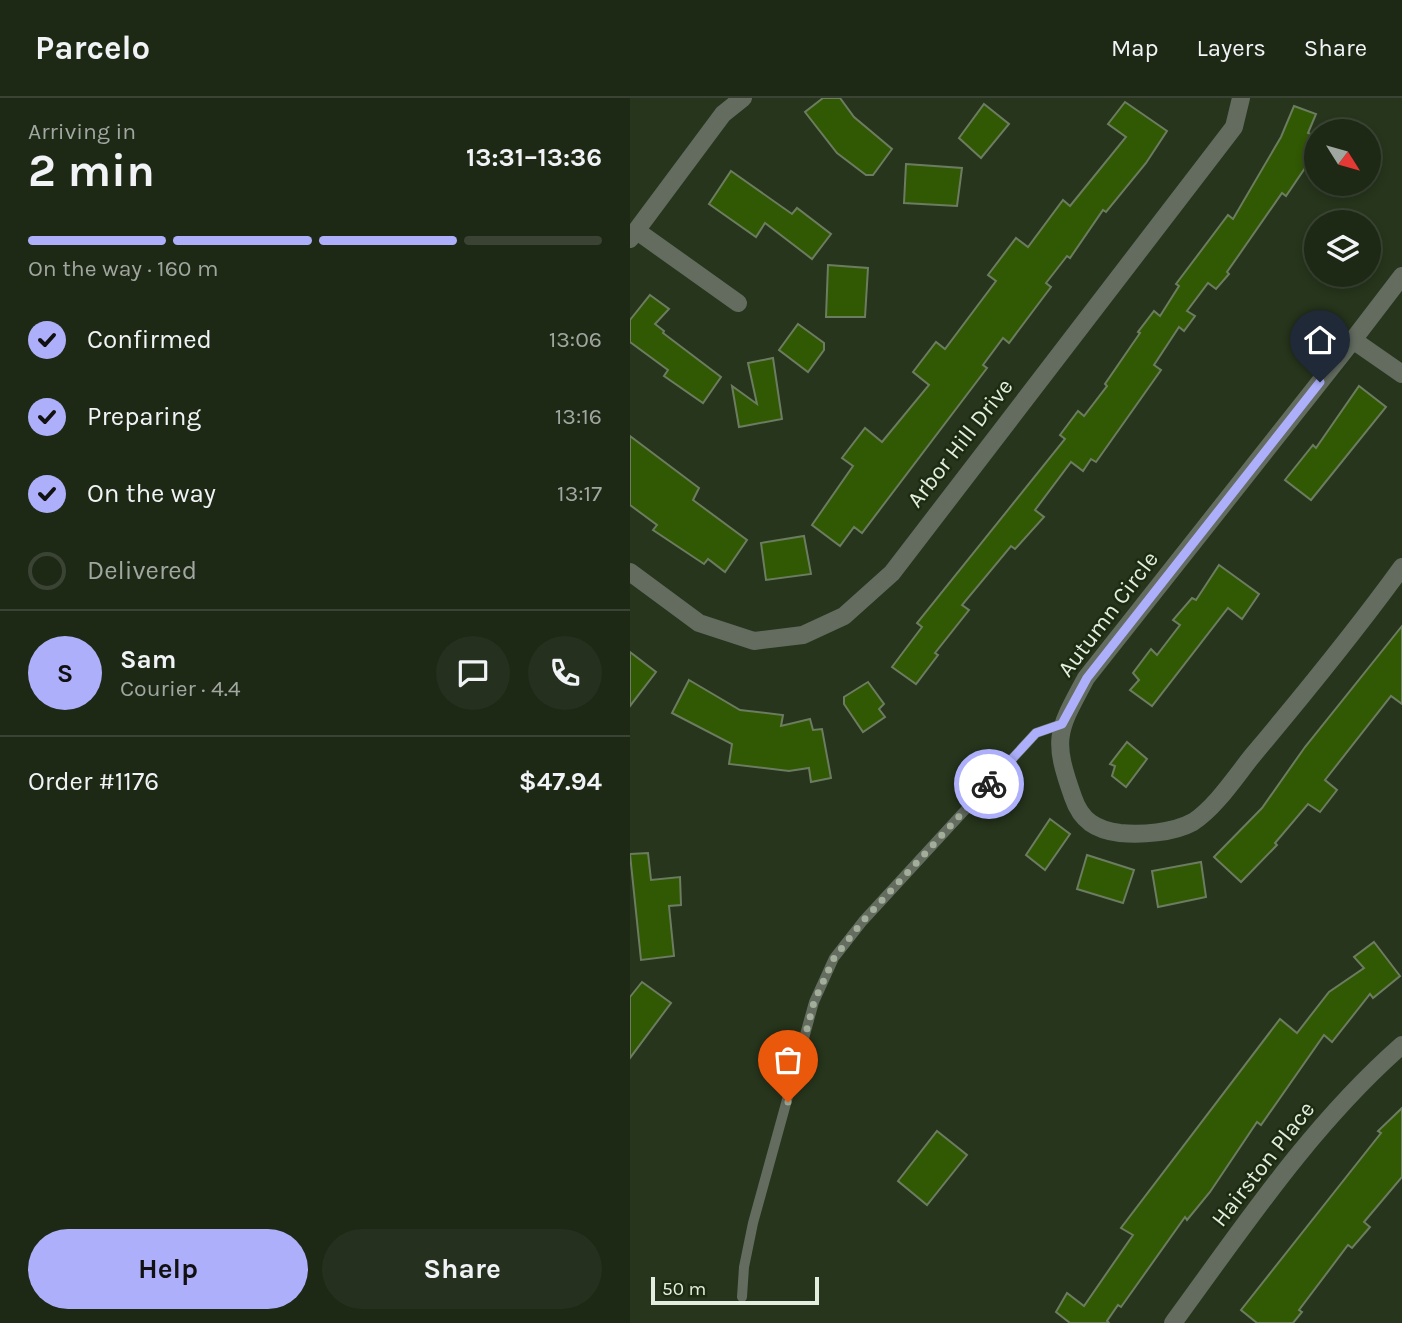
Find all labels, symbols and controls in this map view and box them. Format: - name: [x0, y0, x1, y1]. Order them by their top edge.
- text: Parcelo: [35, 29, 150, 67]
- text: Map: [1111, 34, 1159, 62]
- text: Layers: [1197, 34, 1266, 62]
- text: Share: [1304, 34, 1367, 62]
- text: Arriving in: [28, 118, 136, 145]
- north arrow: [1304, 119, 1381, 196]
- map controls: [1304, 119, 1381, 287]
- text: 13:31–13:36: [466, 142, 602, 173]
- text: 2 min: [28, 144, 155, 198]
- button: layers: [1304, 210, 1381, 287]
- text: On the way · 160 m: [28, 255, 218, 282]
- pin: [1290, 310, 1350, 382]
- icon: check: [28, 321, 66, 359]
- icon: home: [1301, 321, 1339, 359]
- text: Confirmed: [87, 324, 212, 355]
- text: 13:06: [549, 326, 602, 353]
- street label: Arbor Hill Drive: [901, 373, 1019, 513]
- icon: check: [28, 398, 66, 436]
- text: Preparing: [87, 401, 201, 432]
- text: 13:16: [555, 403, 602, 430]
- icon: check: [28, 475, 66, 513]
- text: On the way: [87, 478, 216, 509]
- text: 13:17: [557, 480, 602, 507]
- street label: Autumn Circle: [1052, 546, 1164, 682]
- text: Delivered: [87, 555, 197, 586]
- button: chat: [436, 636, 510, 710]
- button: phone: [528, 636, 602, 710]
- text: Sam: [120, 644, 176, 675]
- text: S: [57, 658, 73, 689]
- text: Courier · 4.4: [120, 675, 241, 702]
- courier: [954, 749, 1024, 819]
- icon: bike: [970, 765, 1008, 803]
- text: Order #1176: [28, 766, 159, 797]
- text: $47.94: [519, 766, 602, 797]
- pin: [758, 1030, 818, 1102]
- icon: bag: [769, 1041, 807, 1079]
- street label: Hairston Place: [1206, 1096, 1320, 1232]
- button: Help: [28, 1229, 308, 1309]
- button: Share: [322, 1229, 602, 1309]
- scale bar: [651, 1274, 819, 1306]
- text: 50 m: [662, 1278, 706, 1300]

